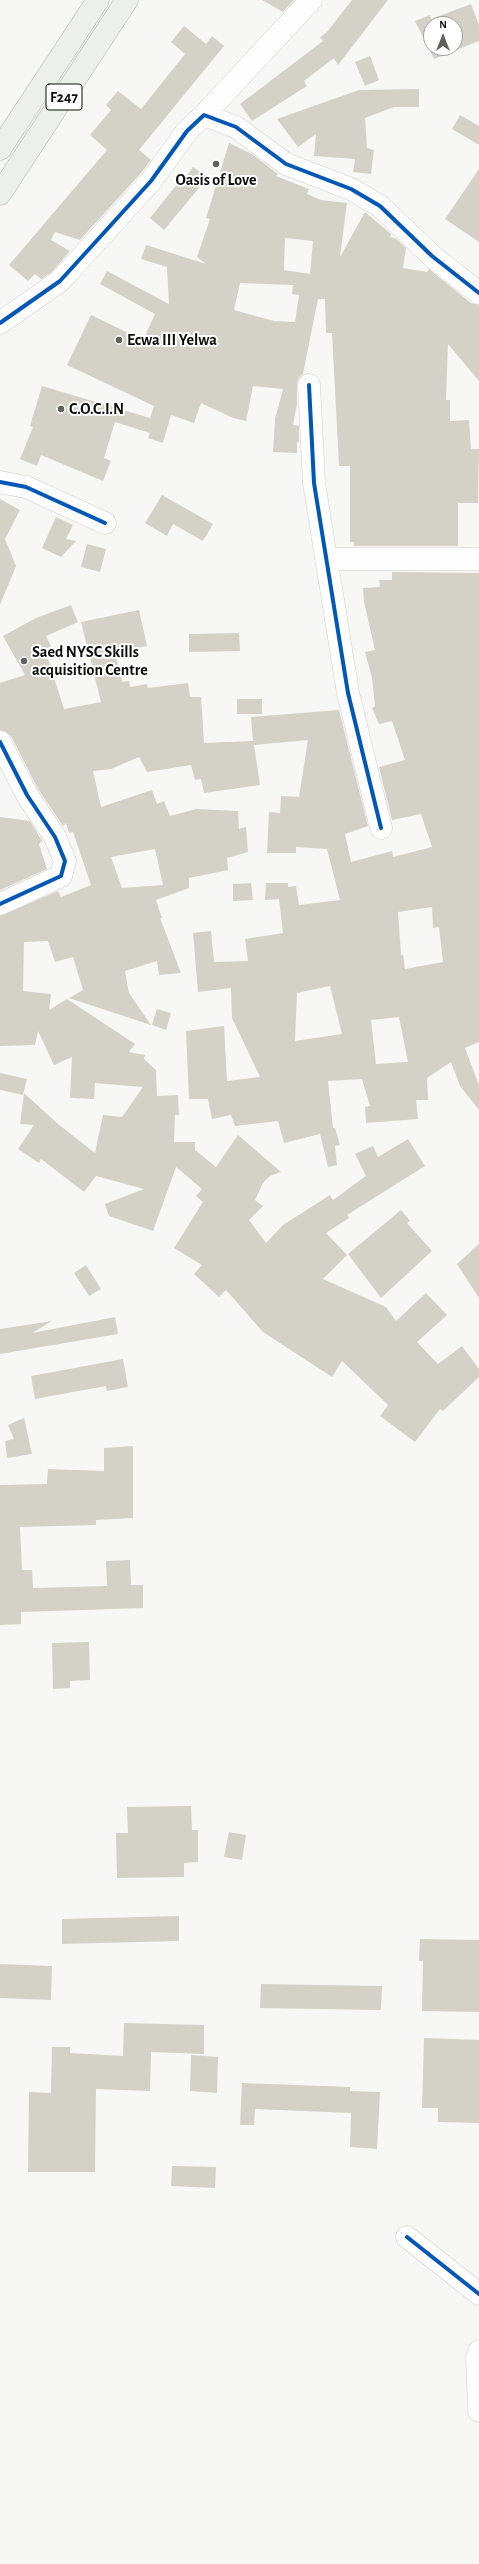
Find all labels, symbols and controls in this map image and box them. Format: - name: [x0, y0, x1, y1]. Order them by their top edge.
- north arrow: [423, 16, 463, 56]
- text: N: [439, 19, 447, 30]
- road number: F247: [46, 84, 82, 110]
- marker: Oasis of Love: [211, 159, 221, 169]
- place label: Oasis of Love: [175, 170, 257, 190]
- place label: Ecwa III Yelwa: [127, 330, 217, 350]
- marker: Ecwa III Yelwa: [114, 335, 124, 345]
- place label: C.O.C.I.N: [69, 399, 124, 419]
- marker: C.O.C.I.N: [56, 404, 66, 414]
- place label: Saed NYSC Skills acquisition Centre: [32, 642, 148, 680]
- marker: Saed NYSC Skills acquisition Centre: [19, 656, 29, 666]

